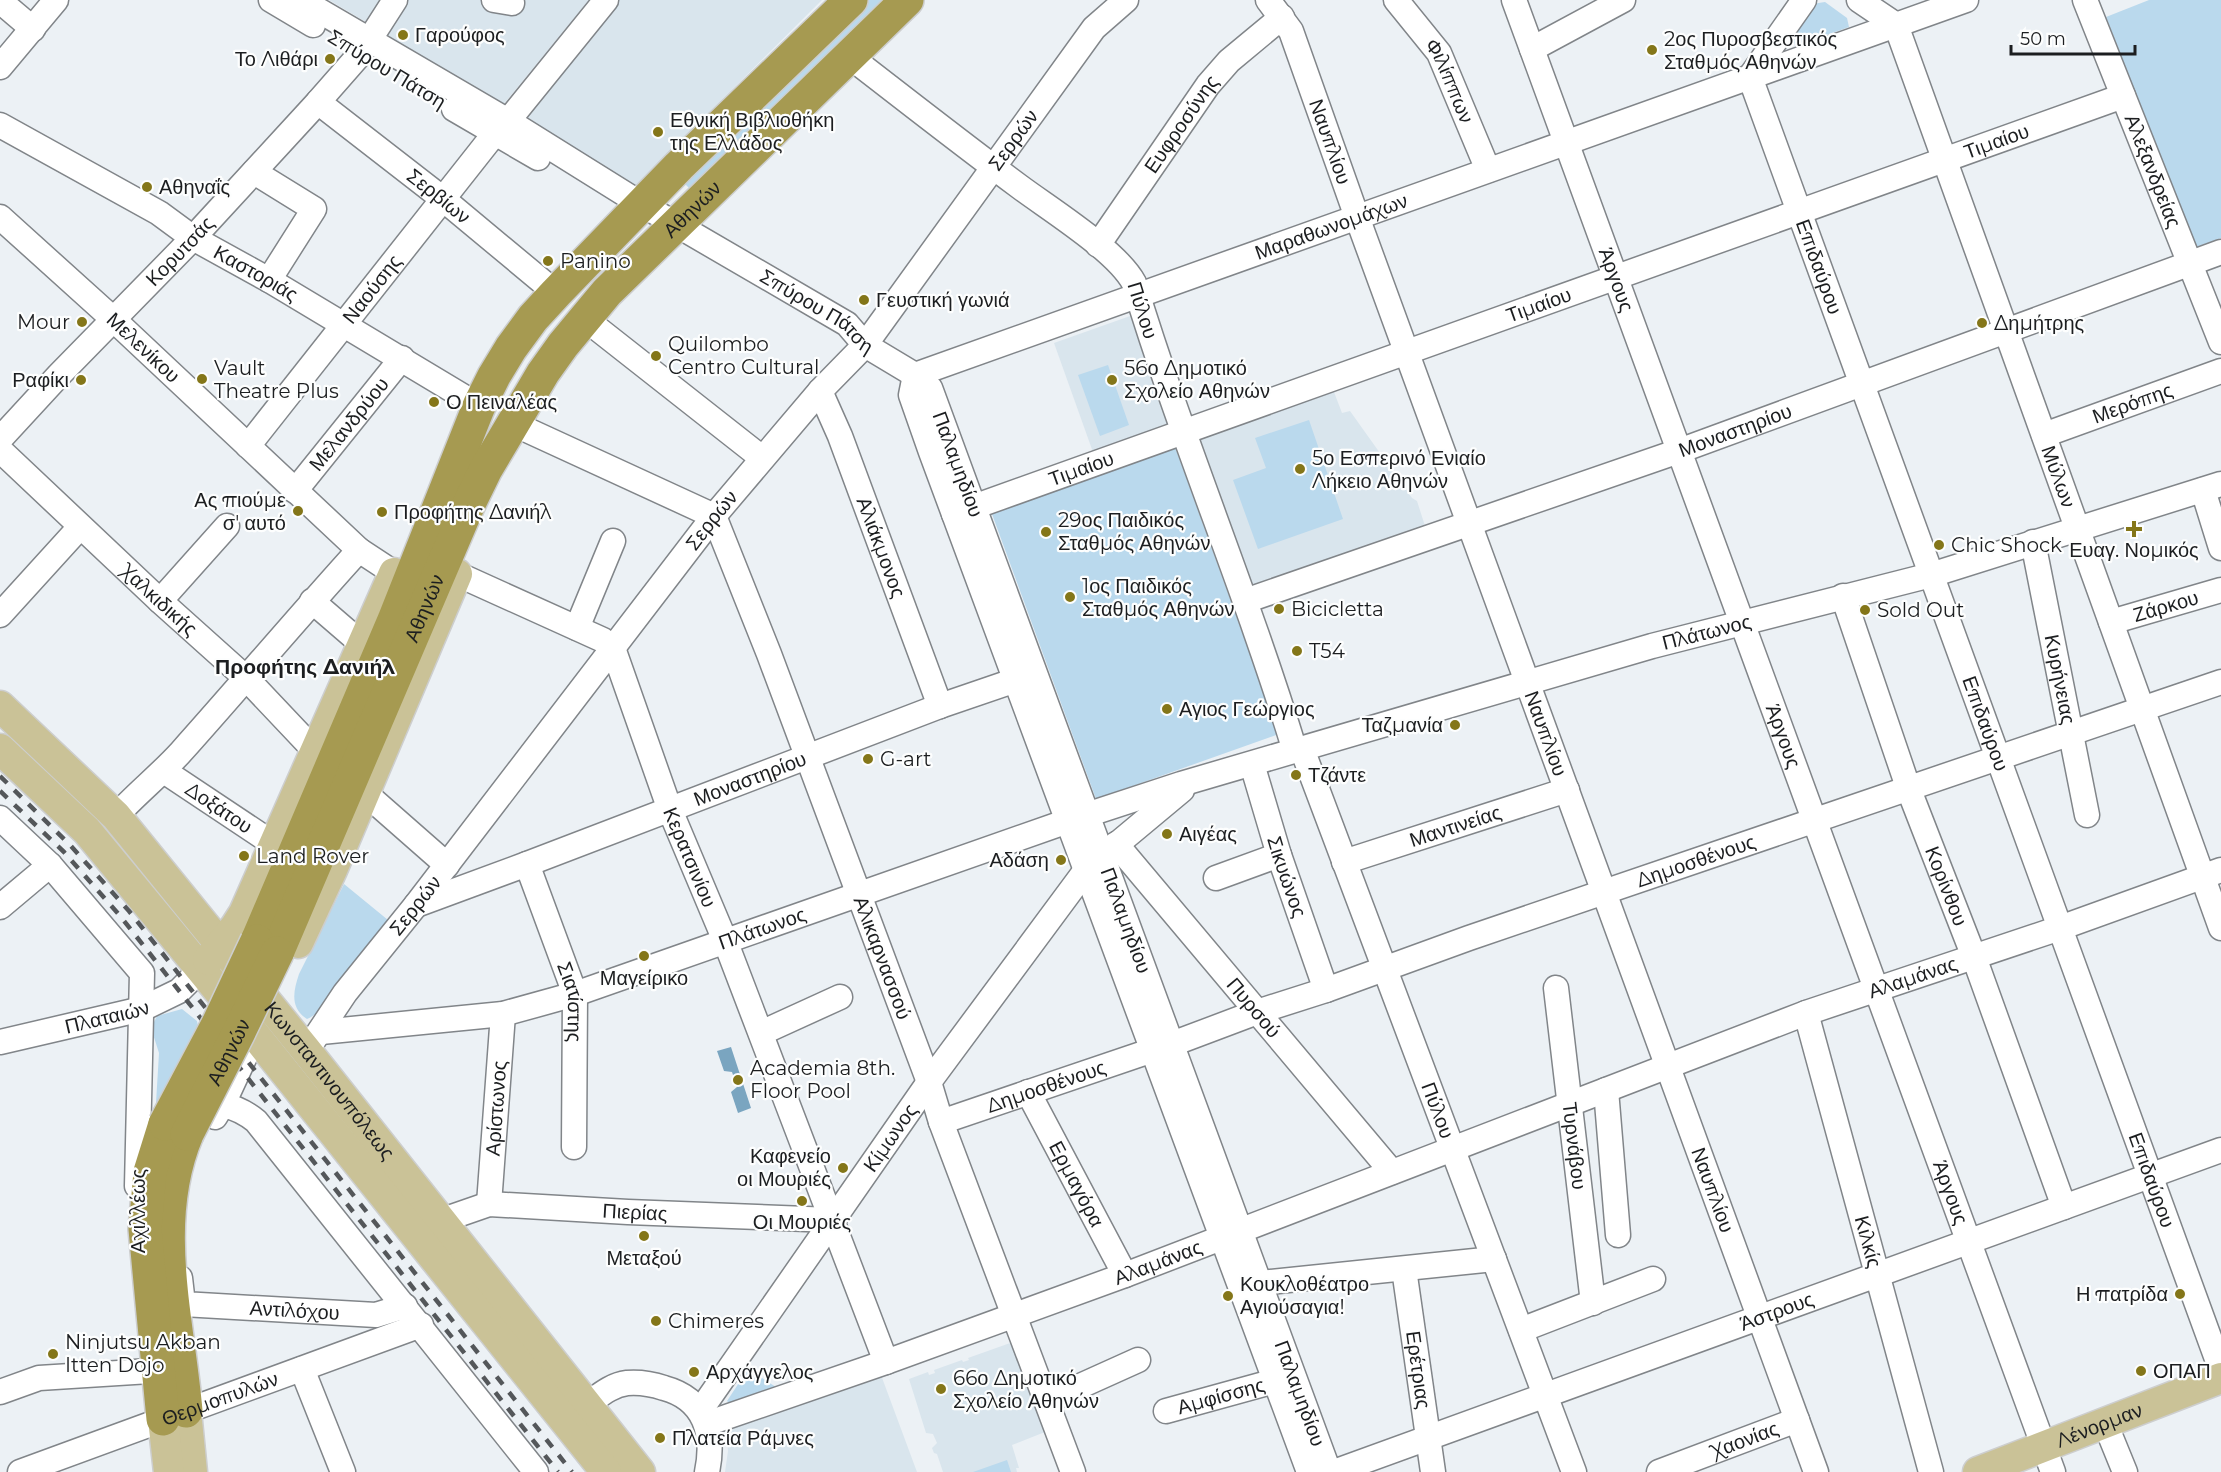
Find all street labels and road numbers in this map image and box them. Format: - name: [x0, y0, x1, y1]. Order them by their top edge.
- street label: Σπύρου Πάτση: [324, 24, 450, 114]
- street label: Φιλίππων: [1420, 34, 1479, 127]
- street label: Ευφροσύνης: [1139, 69, 1224, 178]
- street label: Ναυπλίου: [1304, 96, 1356, 188]
- street label: Σερρών: [983, 105, 1043, 175]
- street label: Αλεξανδρείας: [2120, 111, 2186, 232]
- street label: Τιμαίου: [1961, 119, 2032, 164]
- street label: Σερβίων: [402, 164, 475, 229]
- street label: Αθηνών: [658, 176, 726, 243]
- street label: Μαραθωνομάχων: [1252, 188, 1411, 265]
- street label: Κορυτσάς: [141, 211, 219, 291]
- street label: Επιδαύρου: [1791, 216, 1847, 318]
- street label: Καστοριάς: [210, 240, 303, 307]
- street label: Άργους: [1594, 245, 1639, 315]
- street label: Ναούσης: [337, 249, 407, 328]
- street label: Σπύρου Πάτση: [756, 264, 877, 359]
- street label: Πύλου: [1122, 279, 1163, 342]
- street label: Τιμαίου: [1503, 282, 1575, 328]
- street label: Μελενίκου: [102, 307, 185, 388]
- street label: Μελανδρύου: [304, 372, 394, 476]
- street label: Μερόπης: [2089, 377, 2176, 428]
- street label: Μοναστηρίου: [1675, 399, 1795, 462]
- street label: Παλαμηδίου: [928, 408, 988, 520]
- street label: Μύλων: [2036, 442, 2081, 511]
- street label: Τιμαίου: [1045, 446, 1117, 491]
- street label: Σερρών: [680, 485, 743, 555]
- street label: Αλιάκμονος: [852, 494, 911, 601]
- street label: Χαλκιδικής: [115, 557, 203, 641]
- street label: Αθηνών: [399, 571, 449, 646]
- street label: Ζάρκου: [2130, 585, 2201, 627]
- street label: Πλάτωνος: [1659, 609, 1754, 655]
- street label: Κυρήνειας: [2040, 632, 2081, 727]
- street label: Επιδαύρου: [1957, 673, 2014, 774]
- street label: Ναυπλίου: [1519, 688, 1572, 779]
- street label: Άργους: [1761, 701, 1806, 772]
- street label: Μοναστηρίου: [690, 746, 810, 811]
- street label: Δοξάτου: [181, 777, 257, 838]
- street label: Μαντινείας: [1406, 800, 1505, 852]
- street label: Κερατσινίου: [658, 804, 722, 911]
- street label: Δημοσθένους: [1633, 829, 1759, 892]
- street label: Σικυώνος: [1262, 833, 1312, 921]
- street label: Κορίνθου: [1920, 843, 1973, 929]
- street label: Παλαμηδίου: [1096, 864, 1156, 976]
- street label: Σερρών: [384, 871, 446, 940]
- street label: Αλικαρνασσού: [849, 893, 917, 1023]
- street label: Πλάτωνος: [715, 902, 809, 955]
- street label: Αλαμάνας: [1865, 951, 1961, 1003]
- street label: Σιατίστης: [552, 958, 587, 1043]
- street label: Πυρσού: [1222, 973, 1286, 1043]
- street label: Πλαταιών: [62, 995, 154, 1039]
- street label: Κωνσταντινουπόλεως: [259, 997, 400, 1165]
- street label: Αθηνών: [202, 1015, 255, 1089]
- street label: Δημοσθένους: [983, 1055, 1109, 1118]
- street label: Αρίστωνος: [481, 1059, 512, 1157]
- street label: Πύλου: [1416, 1079, 1459, 1142]
- street label: Κίμωνος: [858, 1099, 923, 1176]
- street label: Τυρνάβου: [1557, 1101, 1592, 1191]
- street label: Επιδαύρου: [2124, 1129, 2180, 1231]
- street label: Ερμαγόρα: [1044, 1137, 1109, 1231]
- street label: Ναυπλίου: [1686, 1144, 1739, 1236]
- street label: Άργους: [1928, 1157, 1973, 1228]
- street label: Αχιλλέως: [126, 1168, 150, 1253]
- street label: Πιερίας: [602, 1199, 668, 1226]
- street label: Κιλκίς: [1850, 1213, 1887, 1271]
- street label: Αλαμάνας: [1111, 1234, 1206, 1290]
- street label: Άστρους: [1737, 1287, 1817, 1336]
- street label: Αντιλόχου: [249, 1296, 340, 1325]
- street label: Ερέτριας: [1401, 1329, 1436, 1411]
- street label: Παλαμηδίου: [1270, 1337, 1330, 1449]
- street label: Θερμοπυλών: [158, 1366, 282, 1431]
- street label: Αμφίσσης: [1174, 1372, 1268, 1419]
- street label: Λένορμαν: [2053, 1398, 2146, 1453]
- street label: Χαονίας: [1705, 1416, 1782, 1464]

